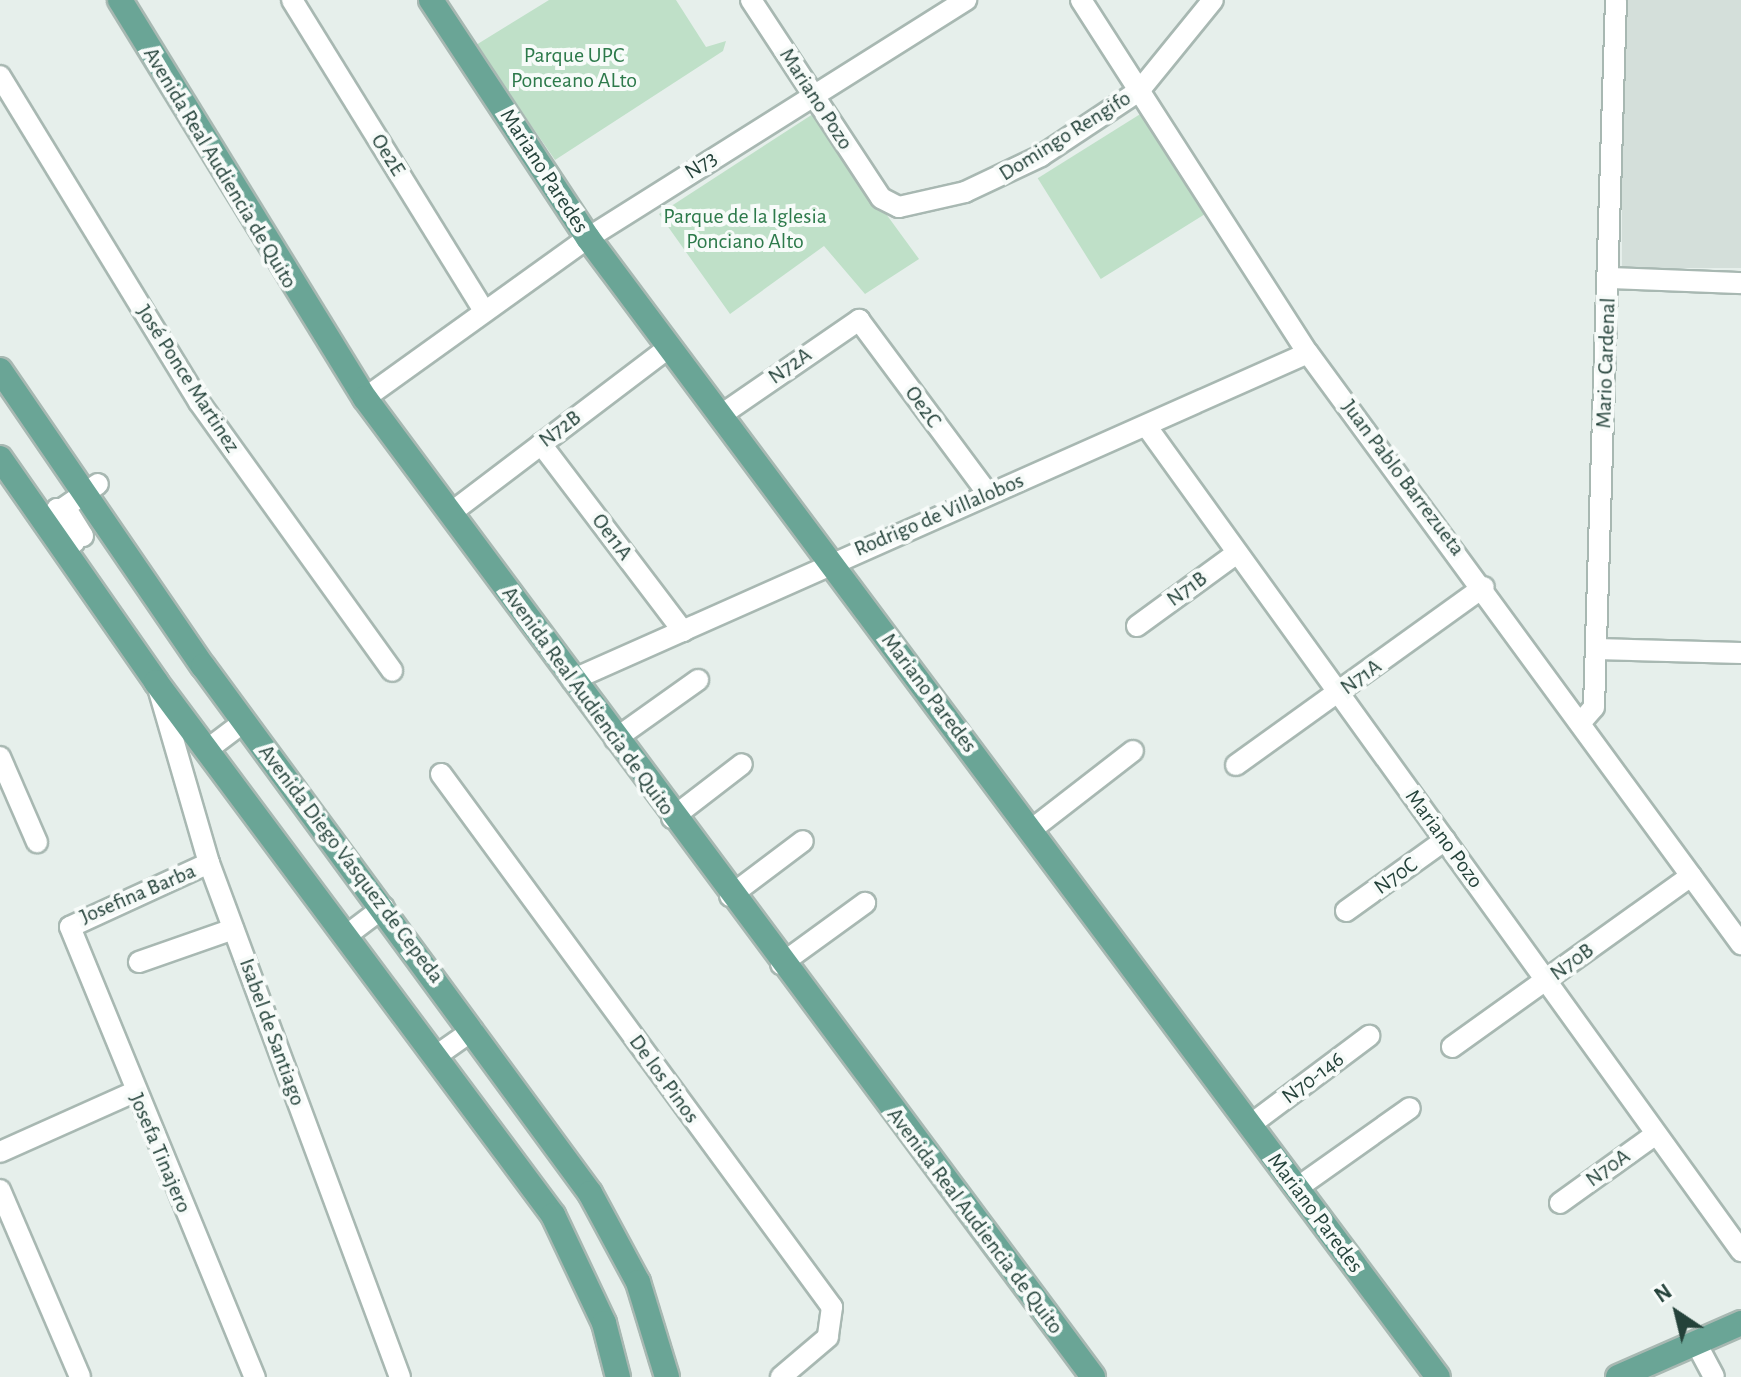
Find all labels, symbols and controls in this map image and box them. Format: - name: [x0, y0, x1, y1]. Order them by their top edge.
- park label: Parque UPC Ponceano ALto: [511, 42, 637, 94]
- street label: Avenida Real Audiencia de Quito: [137, 43, 303, 293]
- street label: Mariano Pozo: [773, 43, 859, 155]
- street label: Domingo Rengifo: [994, 85, 1136, 187]
- street label: Mariano Paredes: [494, 104, 594, 238]
- street label: Oe2E: [365, 129, 411, 181]
- street label: N73: [680, 145, 722, 185]
- park label: Parque de la Iglesia Ponciano Alto: [663, 203, 827, 254]
- street label: Mario Cardenal: [1591, 297, 1621, 429]
- street label: José Ponce Martinez: [130, 300, 246, 458]
- street label: N72A: [763, 342, 817, 390]
- street label: Oe2C: [899, 381, 947, 433]
- street label: Juan Pablo Barrezueta: [1336, 395, 1470, 561]
- street label: N72B: [534, 405, 586, 453]
- street label: Rodrigo de Villalobos: [850, 467, 1028, 563]
- street label: Oe11A: [586, 508, 638, 566]
- street label: N71B: [1162, 566, 1212, 612]
- street label: Avenida Real Audiencia de Quito: [496, 581, 680, 821]
- street label: Mariano Paredes: [875, 628, 983, 758]
- street label: N71A: [1335, 653, 1387, 701]
- street label: Avenida Diego Vasquez de Cepeda: [253, 739, 449, 989]
- street label: Mariano Pozo: [1399, 784, 1489, 894]
- street label: N70C: [1369, 851, 1423, 901]
- street label: Josefina Barba: [76, 858, 200, 930]
- street label: N70B: [1545, 937, 1599, 987]
- street label: Isabel de Santiago: [233, 955, 311, 1109]
- street label: De los Pinos: [623, 1030, 705, 1128]
- street label: N70-146: [1277, 1046, 1349, 1110]
- street label: Josefa Tinajero: [123, 1089, 197, 1217]
- street label: Avenida Real Audiencia de Quito: [881, 1103, 1069, 1339]
- street label: N70A: [1581, 1143, 1635, 1193]
- street label: Mariano Paredes: [1261, 1148, 1369, 1278]
- north arrow: [1637, 1273, 1717, 1353]
- text: N: [1651, 1280, 1676, 1307]

